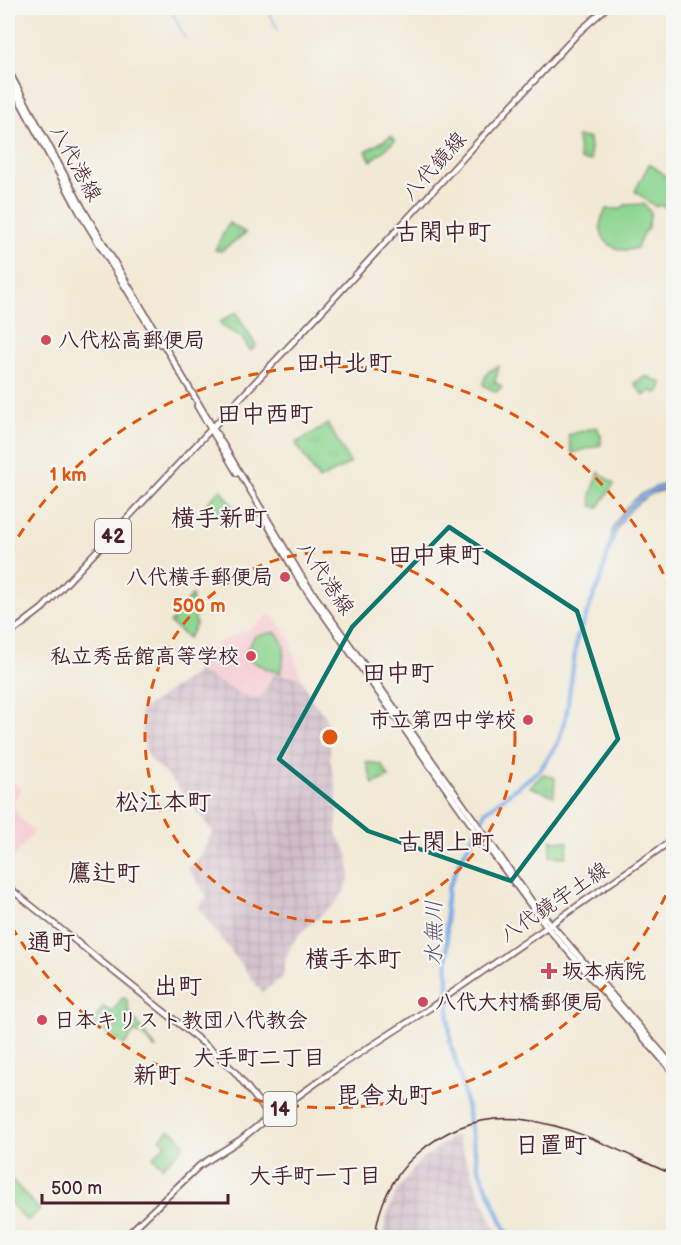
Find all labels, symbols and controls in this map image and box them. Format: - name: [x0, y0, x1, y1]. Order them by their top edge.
- street label: 八代港線: [44, 120, 107, 206]
- street label: 八代鏡線: [397, 127, 472, 206]
- district label: 古閑中町: [395, 218, 491, 247]
- place label: 八代松高郵便局: [58, 328, 205, 353]
- marker: 八代松高郵便局: [39, 333, 53, 347]
- district label: 田中北町: [296, 349, 392, 378]
- district label: 田中西町: [217, 400, 313, 429]
- text: 1 km: [49, 465, 87, 486]
- district label: 横手新町: [171, 504, 267, 533]
- road number: 42: [95, 519, 131, 553]
- street label: 八代港線: [292, 536, 359, 620]
- district label: 田中東町: [388, 541, 484, 570]
- place label: 八代横手郵便局: [126, 565, 273, 590]
- marker: 八代横手郵便局: [278, 570, 292, 584]
- text: 500 m: [172, 596, 226, 617]
- place label: 私立秀岳館高等学校: [50, 644, 239, 669]
- marker: 私立秀岳館高等学校: [244, 649, 258, 663]
- district label: 田中町: [362, 659, 434, 688]
- place label: 市立第四中学校: [369, 708, 516, 733]
- marker: 市立第四中学校: [521, 713, 535, 727]
- centre of rings: [320, 727, 340, 747]
- district label: 松江本町: [115, 788, 211, 817]
- district label: 古閑上町: [398, 828, 494, 857]
- street label: 八代鏡宇土線: [495, 857, 613, 948]
- district label: 鷹辻町: [68, 859, 140, 888]
- water label: 水無川: [421, 900, 448, 966]
- district label: 通町: [27, 928, 75, 957]
- district label: 横手本町: [305, 945, 401, 974]
- place label: 坂本病院: [562, 959, 646, 984]
- marker: 坂本病院: [540, 962, 558, 980]
- district label: 出町: [154, 972, 202, 1001]
- place label: 八代大村橋郵便局: [435, 990, 603, 1015]
- marker: 八代大村橋郵便局: [416, 995, 430, 1009]
- place label: 日本キリスト教団八代教会: [54, 1008, 308, 1033]
- marker: 日本キリスト教団八代教会: [35, 1013, 49, 1027]
- district label: 大手町二丁目: [193, 1045, 325, 1072]
- district label: 新町: [133, 1061, 181, 1090]
- district label: 毘舎丸町: [336, 1081, 432, 1110]
- road number: 14: [264, 1092, 296, 1126]
- district label: 日置町: [515, 1131, 587, 1160]
- district label: 大手町一丁目: [249, 1163, 381, 1190]
- scale bar: [42, 1167, 228, 1205]
- text: 500 m: [51, 1178, 102, 1199]

